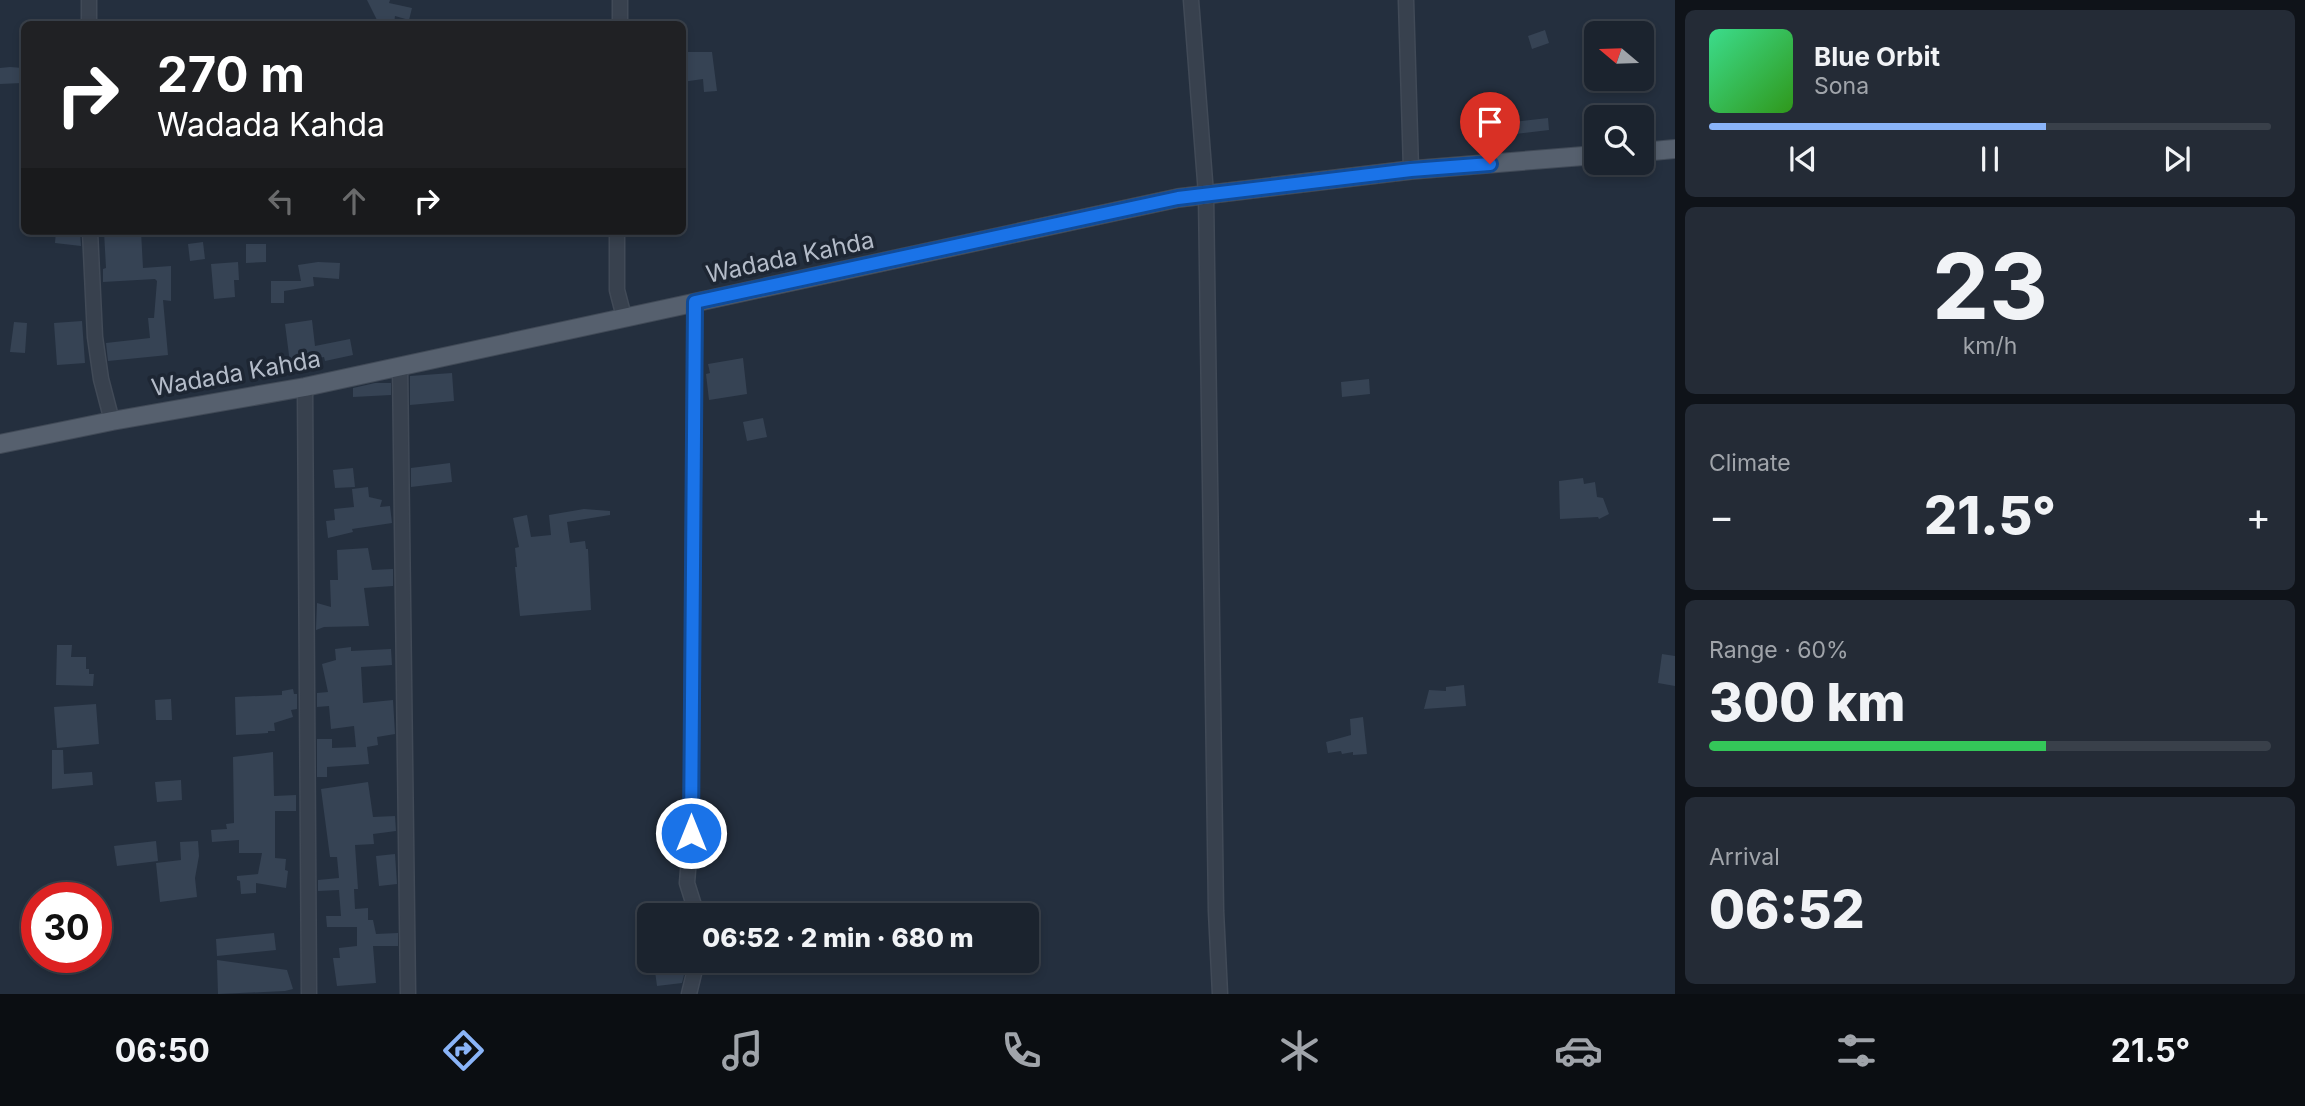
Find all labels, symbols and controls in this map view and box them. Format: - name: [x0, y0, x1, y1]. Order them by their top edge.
- north arrow: [1584, 21, 1654, 91]
- map controls: [1584, 21, 1654, 175]
- text: Blue Orbit: [1814, 41, 1940, 72]
- text: 270 m: [157, 45, 305, 104]
- icon: right: [42, 49, 133, 140]
- text: Sona: [1814, 72, 1869, 100]
- pin: [1460, 92, 1520, 164]
- icon: arrive: [1471, 103, 1509, 141]
- text: Wadada Kahda: [157, 105, 385, 144]
- button: search: [1584, 105, 1654, 175]
- icon: previous: [1784, 140, 1822, 178]
- icon: pause: [1971, 140, 2009, 178]
- icon: next: [2158, 140, 2196, 178]
- icon: left: [262, 182, 300, 220]
- icon: ahead: [335, 182, 373, 220]
- icon: right: [408, 182, 446, 220]
- street label: Wadada Kahda: [703, 225, 877, 289]
- text: 23: [1932, 231, 2048, 341]
- text: km/h: [1963, 332, 2017, 360]
- street label: Wadada Kahda: [149, 344, 323, 402]
- text: Climate: [1709, 449, 1791, 477]
- text: 21.5°: [1924, 484, 2056, 547]
- text: −: [1709, 493, 1734, 539]
- text: +: [2246, 493, 2271, 539]
- text: Range · 60%: [1709, 636, 1849, 664]
- text: 300 km: [1709, 671, 1906, 734]
- position arrow: [654, 796, 728, 870]
- text: Arrival: [1709, 843, 1780, 871]
- text: 06:52: [1709, 878, 1865, 941]
- speed limit sign: 30: [21, 882, 112, 973]
- text: 06:52 · 2 min · 680 m: [702, 922, 974, 953]
- icon: directions: [439, 1026, 488, 1075]
- icon: music: [718, 1026, 767, 1075]
- icon: phone: [997, 1026, 1046, 1075]
- icon: climate: [1275, 1026, 1324, 1075]
- icon: car: [1554, 1026, 1603, 1075]
- icon: filters: [1832, 1026, 1881, 1075]
- text: 06:50: [115, 1031, 210, 1070]
- text: 21.5°: [2111, 1031, 2190, 1070]

